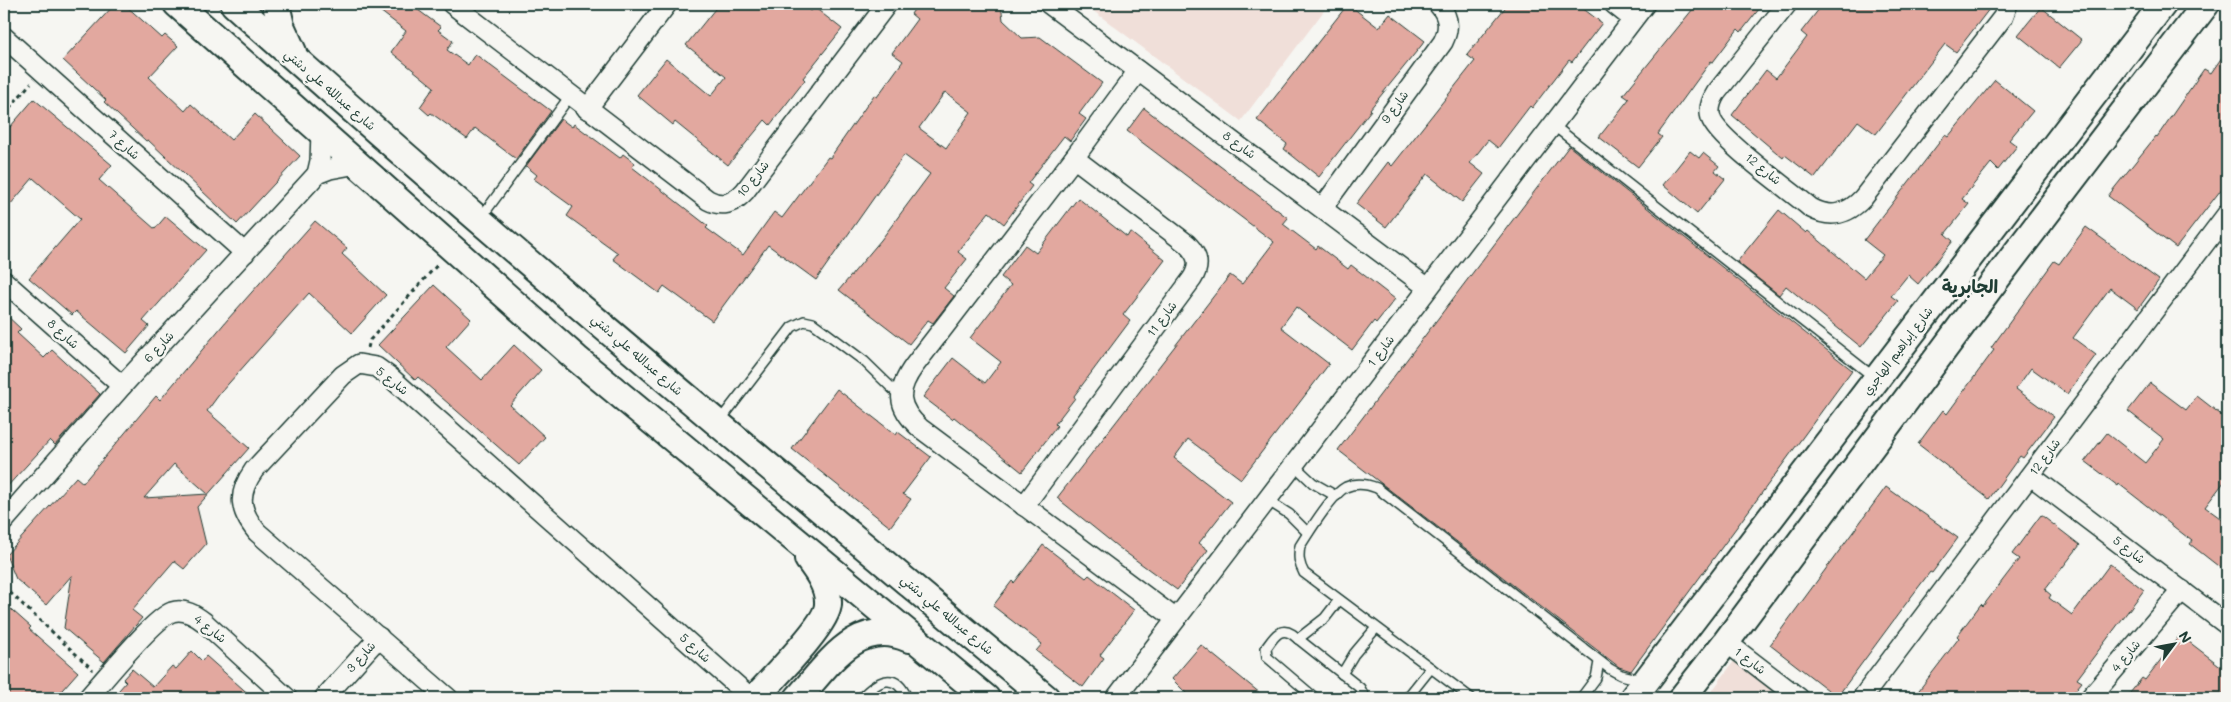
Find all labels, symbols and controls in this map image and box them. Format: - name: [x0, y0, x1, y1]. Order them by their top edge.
- street label: شارع عبدالله علي دشتي: [279, 45, 380, 136]
- street label: شارع 9: [1377, 87, 1413, 127]
- street label: شارع 7: [104, 126, 144, 164]
- street label: شارع 8: [1219, 127, 1259, 163]
- street label: شارع 12: [1741, 149, 1785, 189]
- street label: شارع 10: [733, 157, 773, 201]
- district label: الجابرية: [1942, 274, 1998, 298]
- street label: شارع 11: [1143, 297, 1181, 341]
- street label: شارع إبراهيم الهاجري: [1859, 303, 1937, 399]
- street label: شارع عبدالله علي دشتي: [586, 310, 687, 401]
- street label: شارع 8: [43, 315, 83, 353]
- street label: شارع 6: [140, 327, 178, 367]
- street label: شارع 1: [1363, 332, 1399, 370]
- street label: شارع 5: [372, 363, 412, 399]
- street label: شارع 12: [2025, 435, 2065, 479]
- street label: شارع 5: [2109, 532, 2149, 568]
- street label: شارع عبدالله علي دشتي: [896, 571, 997, 661]
- street label: شارع 4: [190, 611, 230, 647]
- north arrow: [2148, 620, 2198, 670]
- text: N: [2175, 627, 2196, 646]
- street label: شارع 5: [675, 629, 715, 667]
- street label: شارع 4: [2107, 636, 2145, 676]
- street label: شارع 3: [342, 637, 380, 677]
- street label: شارع 1: [1731, 643, 1769, 679]

